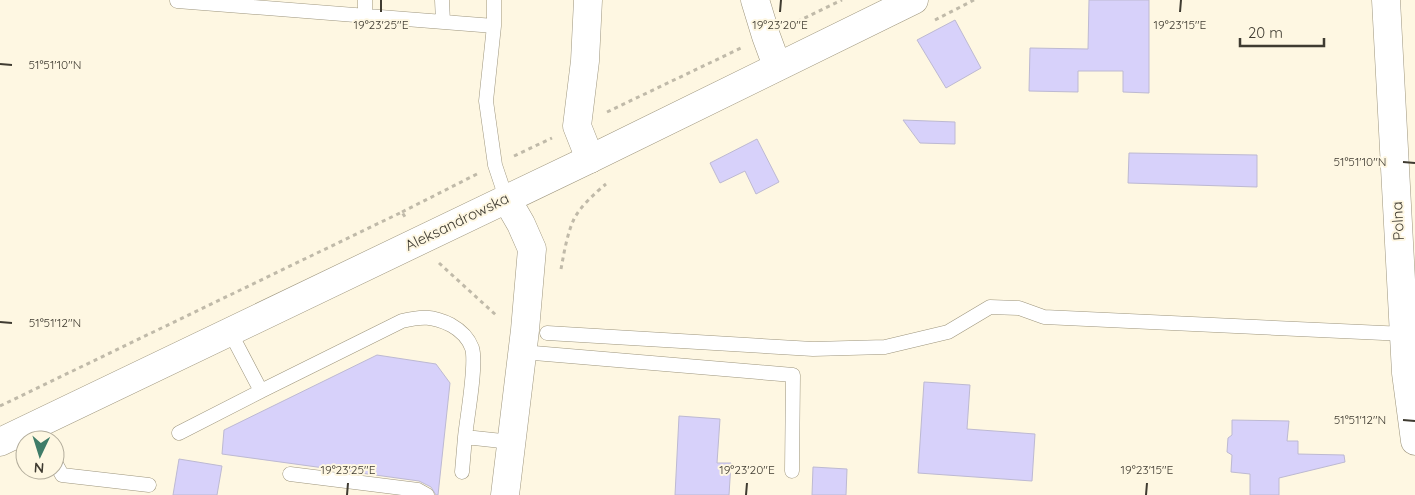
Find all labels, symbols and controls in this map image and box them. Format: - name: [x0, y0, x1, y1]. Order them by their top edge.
- scale bar: [1240, 15, 1324, 47]
- text: 19°23'25"E: [354, 17, 409, 32]
- text: 19°23'20"E: [752, 17, 808, 32]
- text: 19°23'15"E: [1154, 17, 1207, 32]
- text: 20 m: [1248, 23, 1283, 42]
- text: 51°51'10"N: [28, 57, 82, 72]
- text: 51°51'10"N: [1333, 154, 1387, 169]
- street label: Aleksandrowska: [402, 188, 512, 255]
- street label: Polna: [1387, 201, 1408, 241]
- text: 51°51'12"N: [29, 315, 81, 330]
- text: 51°51'12"N: [1334, 412, 1386, 427]
- north arrow: [15, 430, 65, 480]
- text: N: [33, 459, 45, 477]
- text: 19°23'25"E: [321, 462, 376, 477]
- text: 19°23'20"E: [719, 462, 775, 477]
- text: 19°23'15"E: [1121, 462, 1174, 477]

